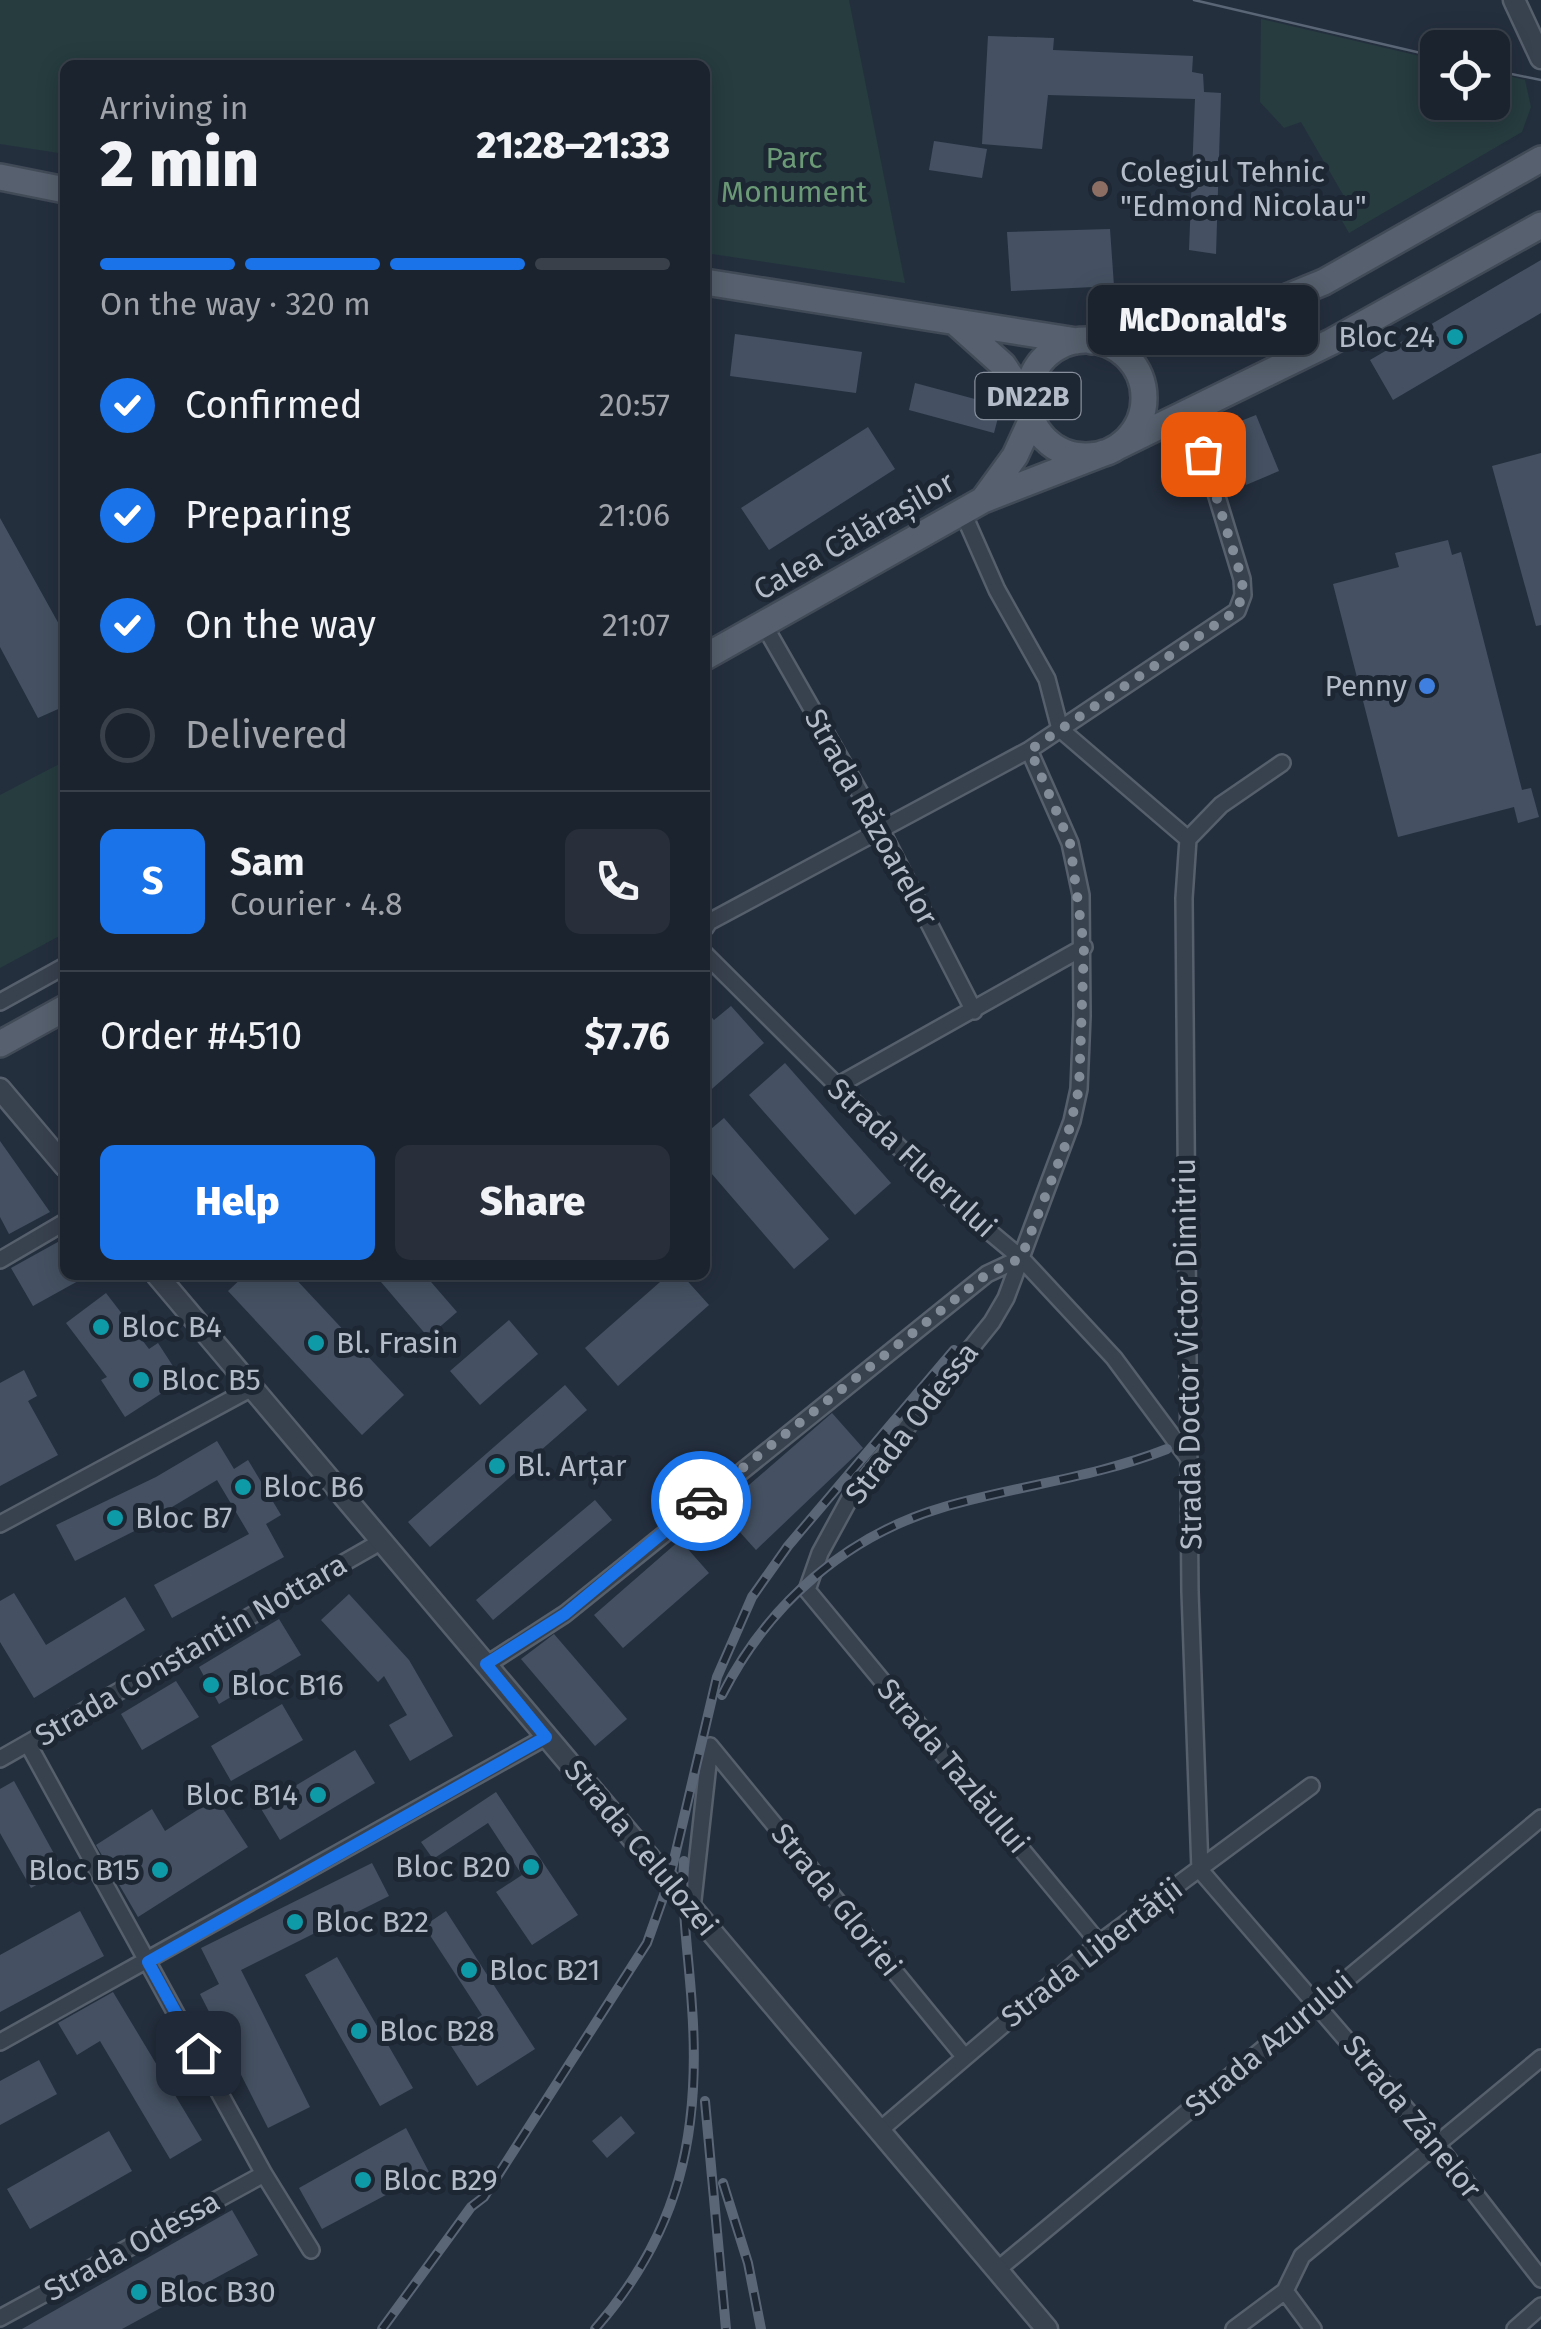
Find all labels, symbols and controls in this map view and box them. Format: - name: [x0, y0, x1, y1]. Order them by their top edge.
- map controls: [1420, 30, 1510, 120]
- button: locate: [1420, 30, 1510, 120]
- text: Arriving in: [100, 89, 248, 127]
- text: 21:28–21:33: [477, 122, 670, 168]
- text: 2 min: [100, 125, 259, 203]
- park label: Parc Monument: [721, 140, 867, 210]
- place label: Colegiul Tehnic "Edmond Nicolau": [1120, 154, 1367, 224]
- marker: Colegiul Tehnic "Edmond Nicolau": [1089, 178, 1111, 200]
- callout: McDonald's: [1088, 284, 1318, 354]
- text: On the way · 320 m: [100, 285, 371, 323]
- text: McDonald's: [1119, 301, 1287, 339]
- place label: Bloc 24: [1338, 319, 1435, 355]
- marker: Bloc 24: [1444, 326, 1466, 348]
- road number: DN22B: [976, 373, 1080, 419]
- icon: check: [100, 378, 155, 433]
- text: Confirmed: [185, 382, 363, 428]
- text: 20:57: [599, 386, 670, 424]
- pin: [1161, 412, 1246, 497]
- icon: bag: [1176, 427, 1231, 482]
- street label: Calea Călărașilor: [747, 464, 962, 609]
- icon: check: [100, 488, 155, 543]
- text: Preparing: [185, 492, 351, 538]
- text: 21:06: [599, 496, 670, 534]
- icon: check: [100, 598, 155, 653]
- text: On the way: [185, 602, 376, 648]
- text: 21:07: [602, 606, 670, 644]
- place label: Penny: [1324, 668, 1407, 704]
- marker: Penny: [1416, 675, 1438, 697]
- street label: Strada Răzoarelor: [797, 703, 946, 932]
- text: Delivered: [185, 712, 348, 758]
- button: phone: [565, 829, 670, 934]
- text: Sam: [230, 839, 305, 885]
- text: S: [142, 858, 163, 904]
- text: Courier · 4.8: [230, 885, 403, 923]
- text: Order #4510: [100, 1013, 302, 1059]
- text: $7.76: [584, 1013, 670, 1059]
- street label: Strada Fluerului: [820, 1071, 1004, 1245]
- button: Help: [100, 1145, 375, 1260]
- button: Share: [395, 1145, 670, 1260]
- street label: Strada Doctor Victor Dimitriu: [1167, 1158, 1209, 1550]
- place label: Bloc B4: [121, 1309, 222, 1345]
- marker: Bloc B4: [90, 1316, 112, 1338]
- place label: Bl. Frasin: [336, 1325, 459, 1361]
- marker: Bl. Frasin: [305, 1332, 327, 1354]
- street label: Strada Odessa: [838, 1335, 986, 1511]
- place label: Bloc B5: [161, 1362, 261, 1398]
- marker: Bloc B5: [130, 1369, 152, 1391]
- place label: Bl. Arțar: [517, 1448, 627, 1485]
- courier: [651, 1451, 751, 1551]
- marker: Bl. Arțar: [486, 1455, 508, 1477]
- place label: Bloc B6: [263, 1469, 364, 1505]
- icon: car: [674, 1474, 729, 1529]
- marker: Bloc B6: [232, 1476, 254, 1498]
- place label: Bloc B7: [135, 1500, 232, 1536]
- marker: Bloc B7: [104, 1507, 126, 1529]
- street label: Strada Constantin Nottara: [29, 1546, 353, 1754]
- place label: Bloc B16: [231, 1667, 344, 1703]
- street label: Strada Tazlăului: [870, 1671, 1036, 1861]
- marker: Bloc B16: [200, 1674, 222, 1696]
- street label: Strada Celulozei: [557, 1753, 725, 1943]
- place label: Bloc B14: [185, 1777, 298, 1813]
- marker: Bloc B14: [307, 1784, 329, 1806]
- street label: Strada Gloriei: [763, 1816, 909, 1984]
- place label: Bloc B20: [395, 1849, 511, 1885]
- place label: Bloc B15: [28, 1852, 140, 1888]
- marker: Bloc B20: [520, 1856, 542, 1878]
- marker: Bloc B15: [149, 1859, 171, 1881]
- street label: Strada Libertății: [994, 1871, 1190, 2036]
- place label: Bloc B22: [315, 1904, 429, 1940]
- marker: Bloc B22: [284, 1911, 306, 1933]
- place label: Bloc B21: [489, 1952, 601, 1988]
- marker: Bloc B21: [458, 1959, 480, 1981]
- street label: Strada Azurului: [1178, 1964, 1360, 2124]
- pin: [156, 2011, 241, 2096]
- place label: Bloc B28: [379, 2013, 495, 2049]
- marker: Bloc B28: [348, 2020, 370, 2042]
- icon: home: [171, 2026, 226, 2081]
- street label: Strada Zânelor: [1335, 2028, 1489, 2206]
- place label: Bloc B29: [383, 2162, 498, 2198]
- marker: Bloc B29: [352, 2169, 374, 2191]
- street label: Strada Odessa: [38, 2183, 226, 2309]
- place label: Bloc B30: [159, 2274, 276, 2310]
- marker: Bloc B30: [128, 2281, 150, 2303]

